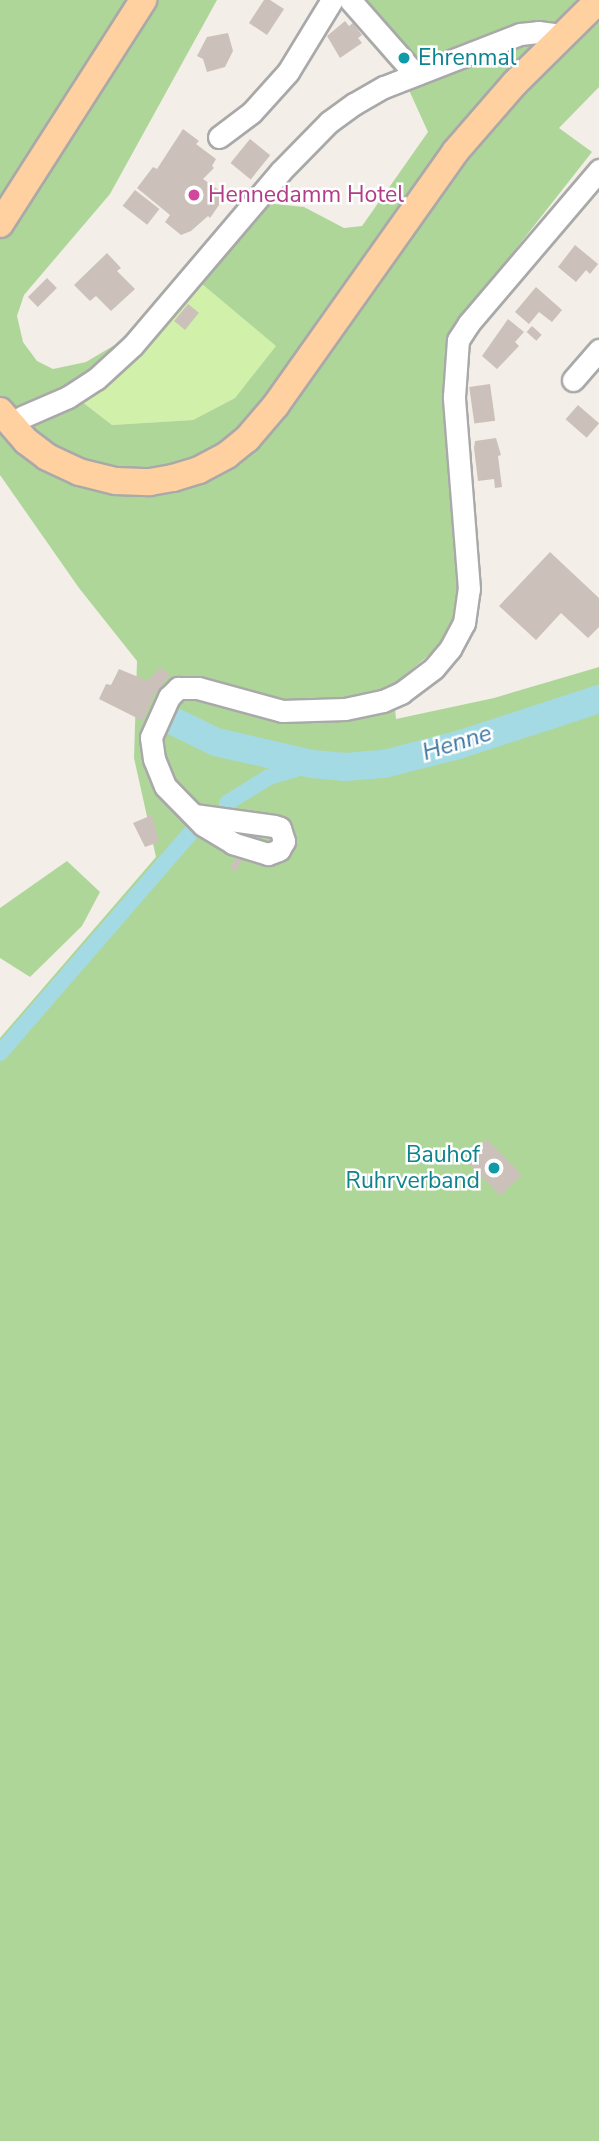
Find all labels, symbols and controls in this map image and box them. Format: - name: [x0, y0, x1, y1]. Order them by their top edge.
- place label: Ehrenmal: [418, 44, 517, 72]
- marker: Ehrenmal: [396, 50, 412, 66]
- place label: Hennedamm Hotel: [208, 181, 404, 209]
- marker: Hennedamm Hotel: [186, 187, 202, 203]
- water label: Henne: [419, 719, 495, 767]
- place label: Bauhof Ruhrverband: [346, 1141, 480, 1195]
- marker: Bauhof Ruhrverband: [486, 1160, 502, 1176]

